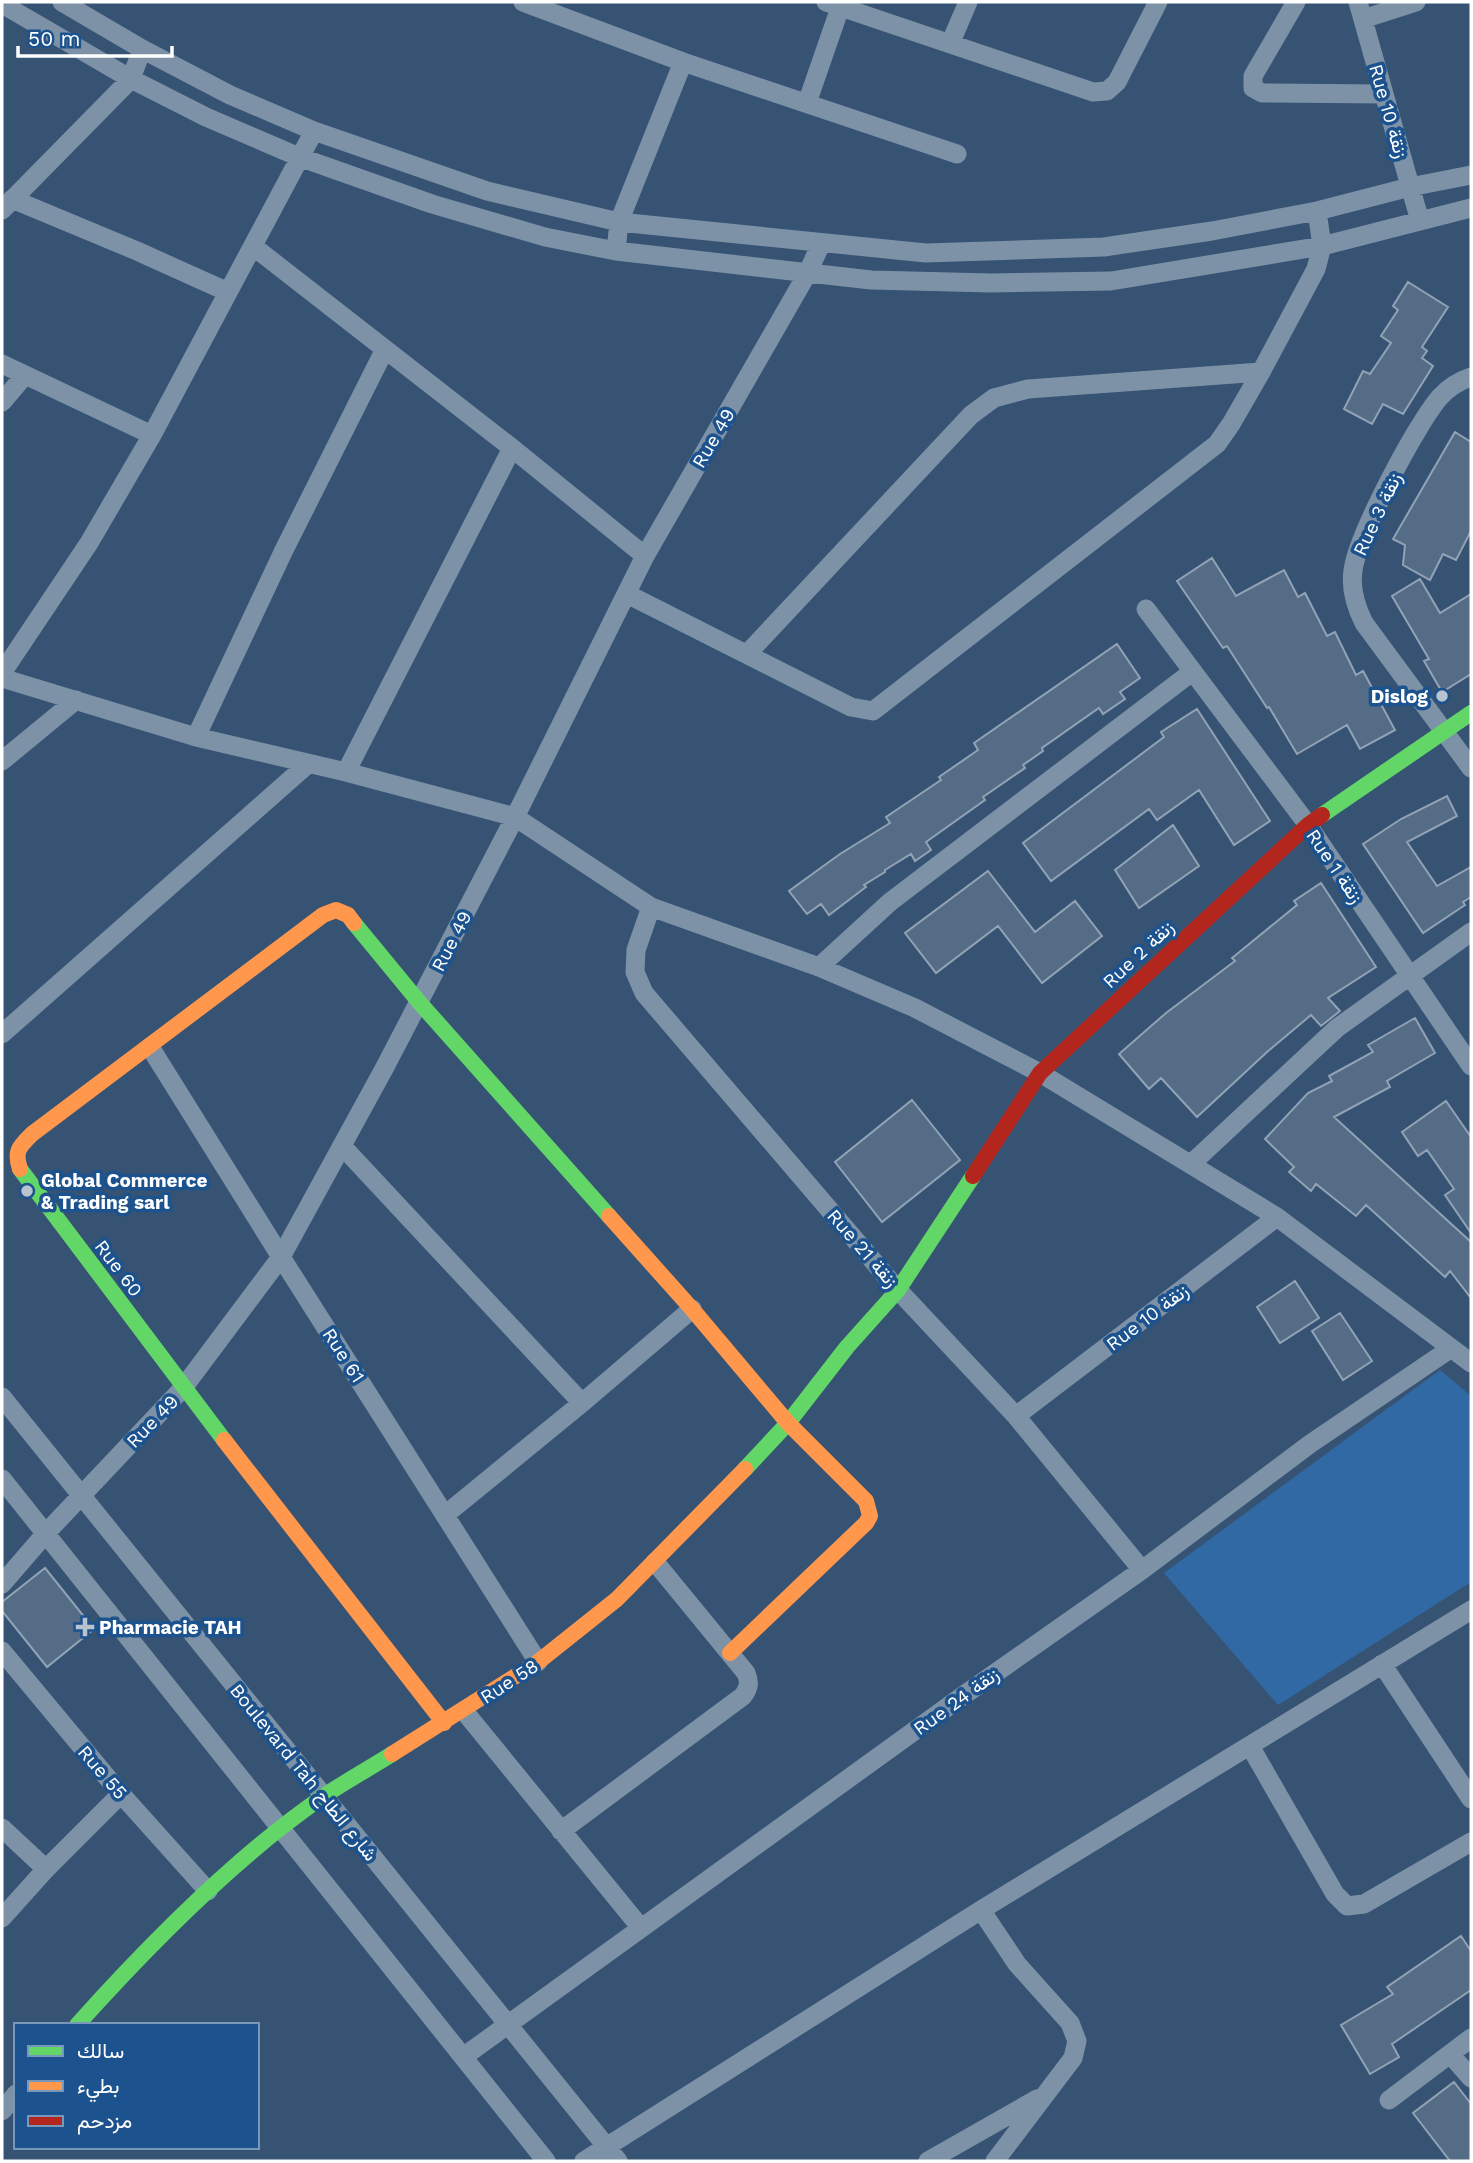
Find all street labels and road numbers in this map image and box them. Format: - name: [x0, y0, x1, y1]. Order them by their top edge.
- street label: Rue 10 زنقة: [1364, 61, 1413, 161]
- street label: Rue 49: [687, 404, 740, 472]
- street label: Rue 3 زنقة: [1348, 469, 1407, 559]
- street label: Rue 1 زنقة: [1301, 825, 1368, 908]
- street label: Rue 49: [426, 907, 476, 975]
- street label: Rue 2 زنقة: [1098, 916, 1179, 993]
- street label: Rue 21 زنقة: [822, 1204, 903, 1292]
- street label: Rue 60: [90, 1235, 147, 1301]
- street label: Rue 10 زنقة: [1102, 1279, 1193, 1356]
- street label: Rue 61: [317, 1324, 370, 1387]
- street label: Rue 49: [122, 1390, 183, 1453]
- street label: Rue 58: [476, 1654, 543, 1709]
- street label: Rue 24 زنقة: [909, 1663, 1004, 1740]
- street label: Boulevard Tah شارع الطاح: [224, 1679, 382, 1866]
- street label: Rue 55: [73, 1741, 132, 1804]

